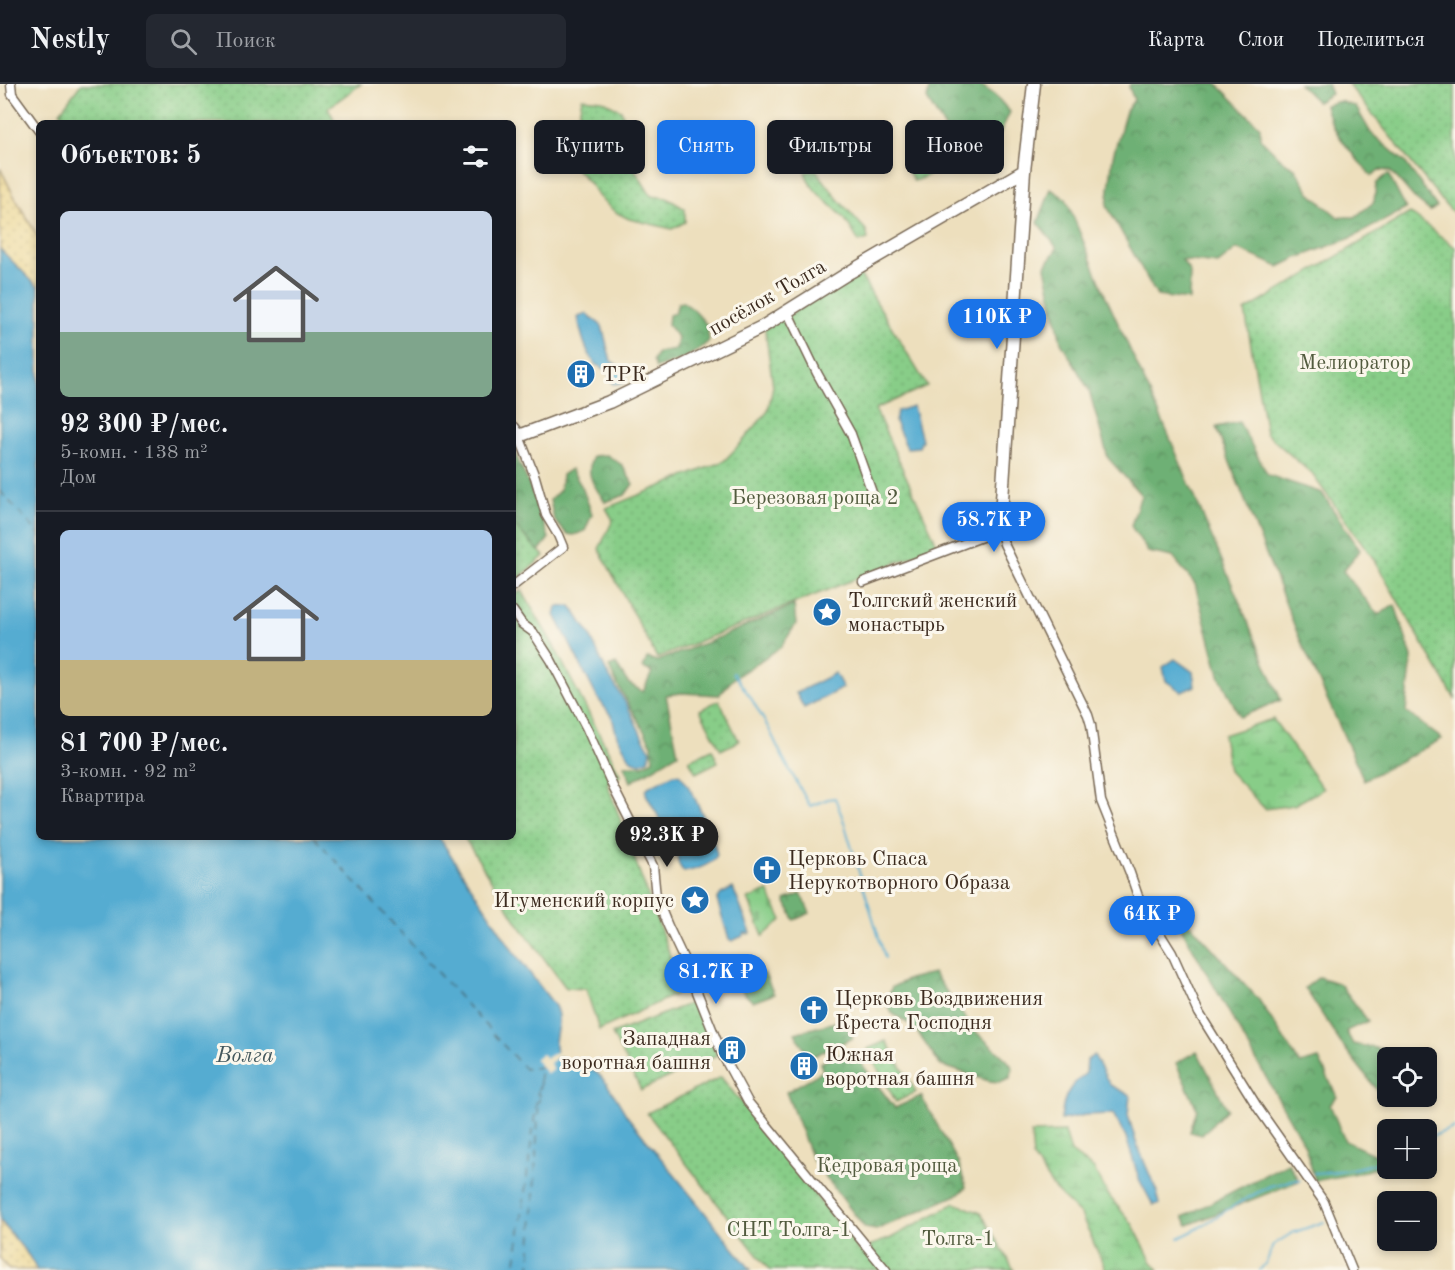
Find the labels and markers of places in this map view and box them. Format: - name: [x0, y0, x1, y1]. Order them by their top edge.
- pin: 110K ₽: [948, 299, 1046, 350]
- building icon: ТРК: [565, 358, 597, 390]
- place label: ТРК: [602, 365, 647, 386]
- pin: 58.7K ₽: [939, 502, 1049, 553]
- place label: Толгский женский монастырь: [848, 591, 1017, 636]
- place icon: Толгский женский монастырь: [811, 596, 843, 628]
- pin: 92.3K ₽: [612, 817, 722, 868]
- place label: Церковь Спаса Нерукотворного Образа: [788, 849, 1010, 894]
- church icon: Церковь Спаса Нерукотворного Образа: [751, 854, 783, 886]
- place icon: Игуменский корпус: [679, 884, 711, 916]
- place label: Игуменский корпус: [493, 891, 674, 912]
- pin: 64K ₽: [1110, 896, 1194, 947]
- pin: 81.7K ₽: [661, 954, 771, 1005]
- place label: Церковь Воздвижения Креста Господня: [835, 989, 1043, 1034]
- church icon: Церковь Воздвижения Креста Господня: [798, 994, 830, 1026]
- place label: Западная воротная башня: [561, 1029, 711, 1074]
- building icon: Западная воротная башня: [716, 1034, 748, 1066]
- place label: Южная воротная башня: [825, 1045, 975, 1090]
- building icon: Южная воротная башня: [788, 1050, 820, 1082]

